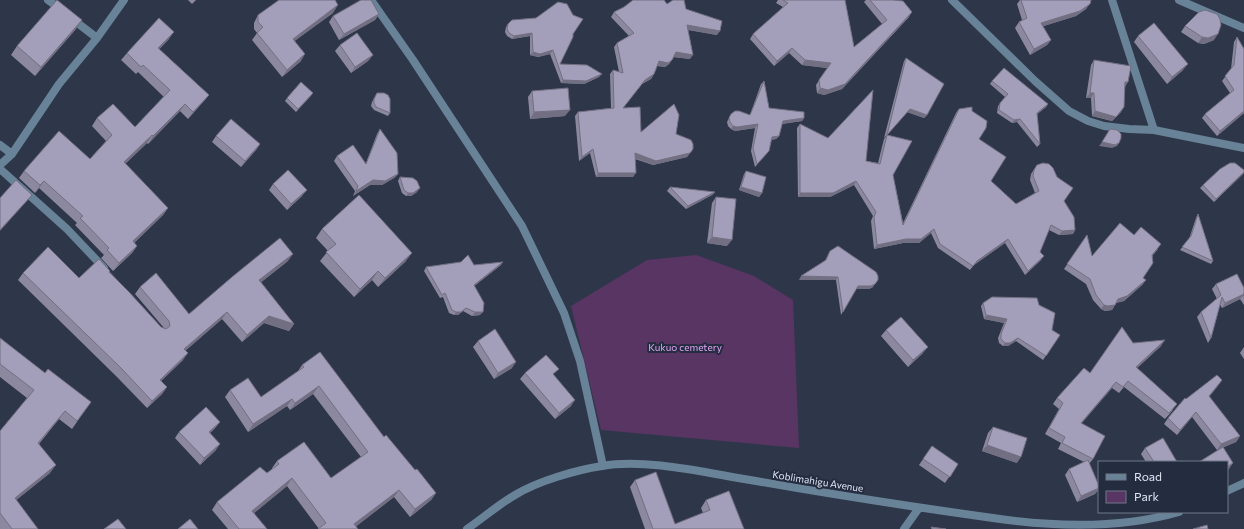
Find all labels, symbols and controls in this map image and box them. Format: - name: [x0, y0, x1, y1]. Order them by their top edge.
- park label: Kukuo cemetery: [648, 341, 722, 353]
- legend: [1098, 461, 1228, 513]
- street label: Koblimahigu Avenue: [772, 468, 864, 494]
- text: Road: [1134, 469, 1162, 483]
- text: Park: [1134, 489, 1160, 503]

